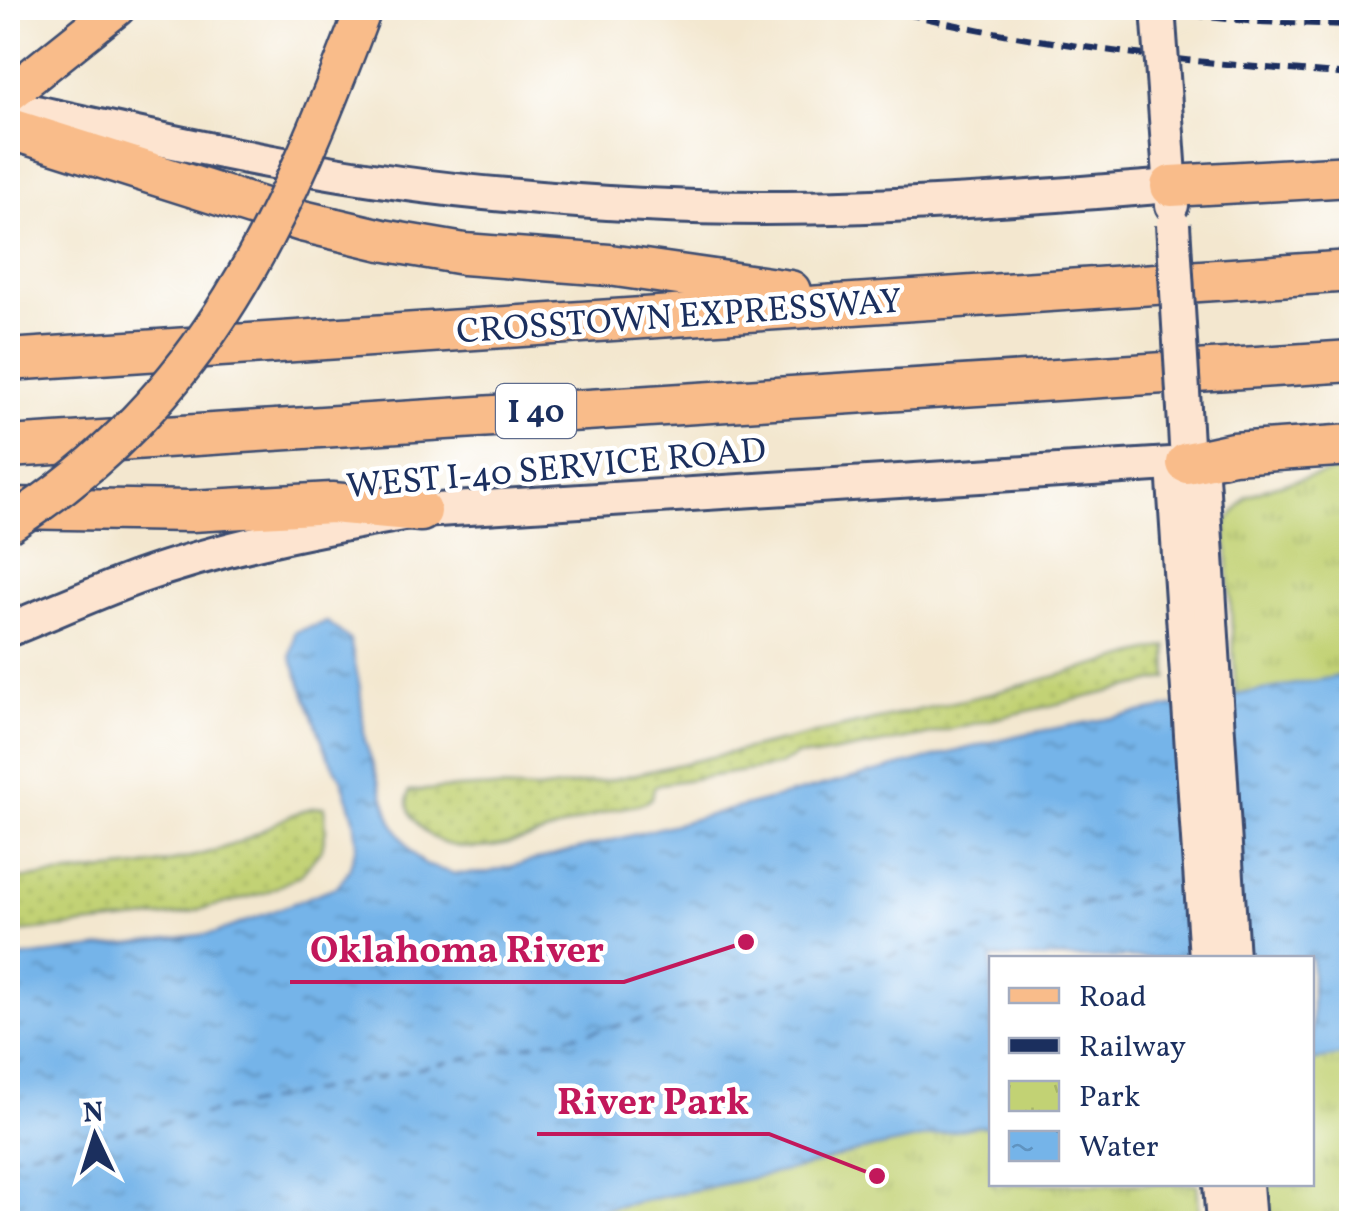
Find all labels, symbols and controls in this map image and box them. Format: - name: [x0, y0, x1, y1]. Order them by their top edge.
- street label: CROSSTOWN EXPRESSWAY: [455, 278, 903, 357]
- road number: I 40: [496, 384, 576, 438]
- street label: WEST I-40 SERVICE ROAD: [344, 428, 768, 512]
- callout: Oklahoma River: [290, 914, 624, 982]
- text: Oklahoma River: [310, 926, 604, 979]
- legend: [989, 956, 1314, 1186]
- text: Road: [1079, 977, 1147, 1019]
- text: Railway: [1079, 1027, 1186, 1069]
- callout: River Park: [537, 1066, 769, 1134]
- text: Park: [1079, 1077, 1140, 1119]
- text: River Park: [557, 1078, 749, 1131]
- north arrow: [45, 1086, 145, 1186]
- text: N: [82, 1093, 105, 1134]
- text: Water: [1079, 1127, 1159, 1169]

